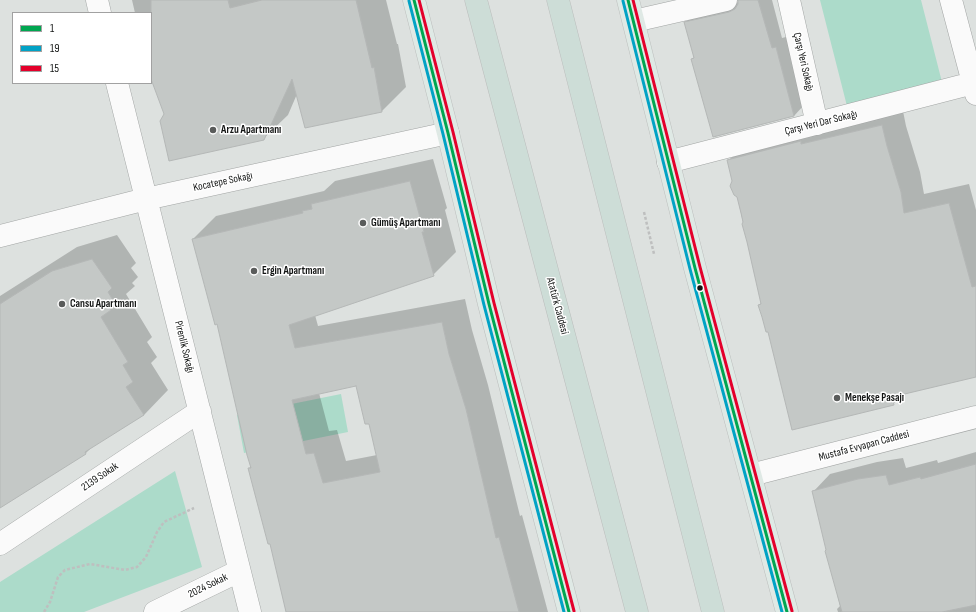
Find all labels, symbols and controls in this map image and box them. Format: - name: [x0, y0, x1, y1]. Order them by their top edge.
- legend: [12, 12, 152, 84]
- text: 1: [50, 21, 54, 36]
- street label: Çarşı Yeri Sokağı: [790, 31, 816, 93]
- text: 19: [50, 41, 60, 56]
- text: 15: [50, 61, 59, 76]
- street label: Çarşı Yeri Dar Sokağı: [783, 108, 859, 138]
- place label: Arzu Apartmanı: [221, 123, 281, 137]
- marker: Arzu Apartmanı: [208, 125, 218, 135]
- street label: Kocatepe Sokağı: [192, 169, 254, 195]
- place label: Gümüş Apartmanı: [371, 216, 440, 230]
- marker: Gümüş Apartmanı: [358, 218, 368, 228]
- place label: Ergin Apartmanı: [262, 264, 324, 278]
- marker: Ergin Apartmanı: [249, 266, 259, 276]
- street label: Atatürk Caddesi: [543, 276, 571, 336]
- unlabelled marker: [695, 283, 705, 293]
- place label: Cansu Apartmanı: [70, 297, 136, 311]
- marker: Cansu Apartmanı: [57, 299, 67, 309]
- street label: Pirenlik Sokağı: [171, 320, 197, 374]
- place label: Menekşe Pasajı: [845, 391, 904, 405]
- marker: Menekşe Pasajı: [832, 393, 842, 403]
- street label: Mustafa Evyapan Caddesi: [817, 428, 911, 464]
- street label: 2139 Sokak: [79, 460, 121, 494]
- street label: 2024 Sokak: [186, 571, 230, 601]

